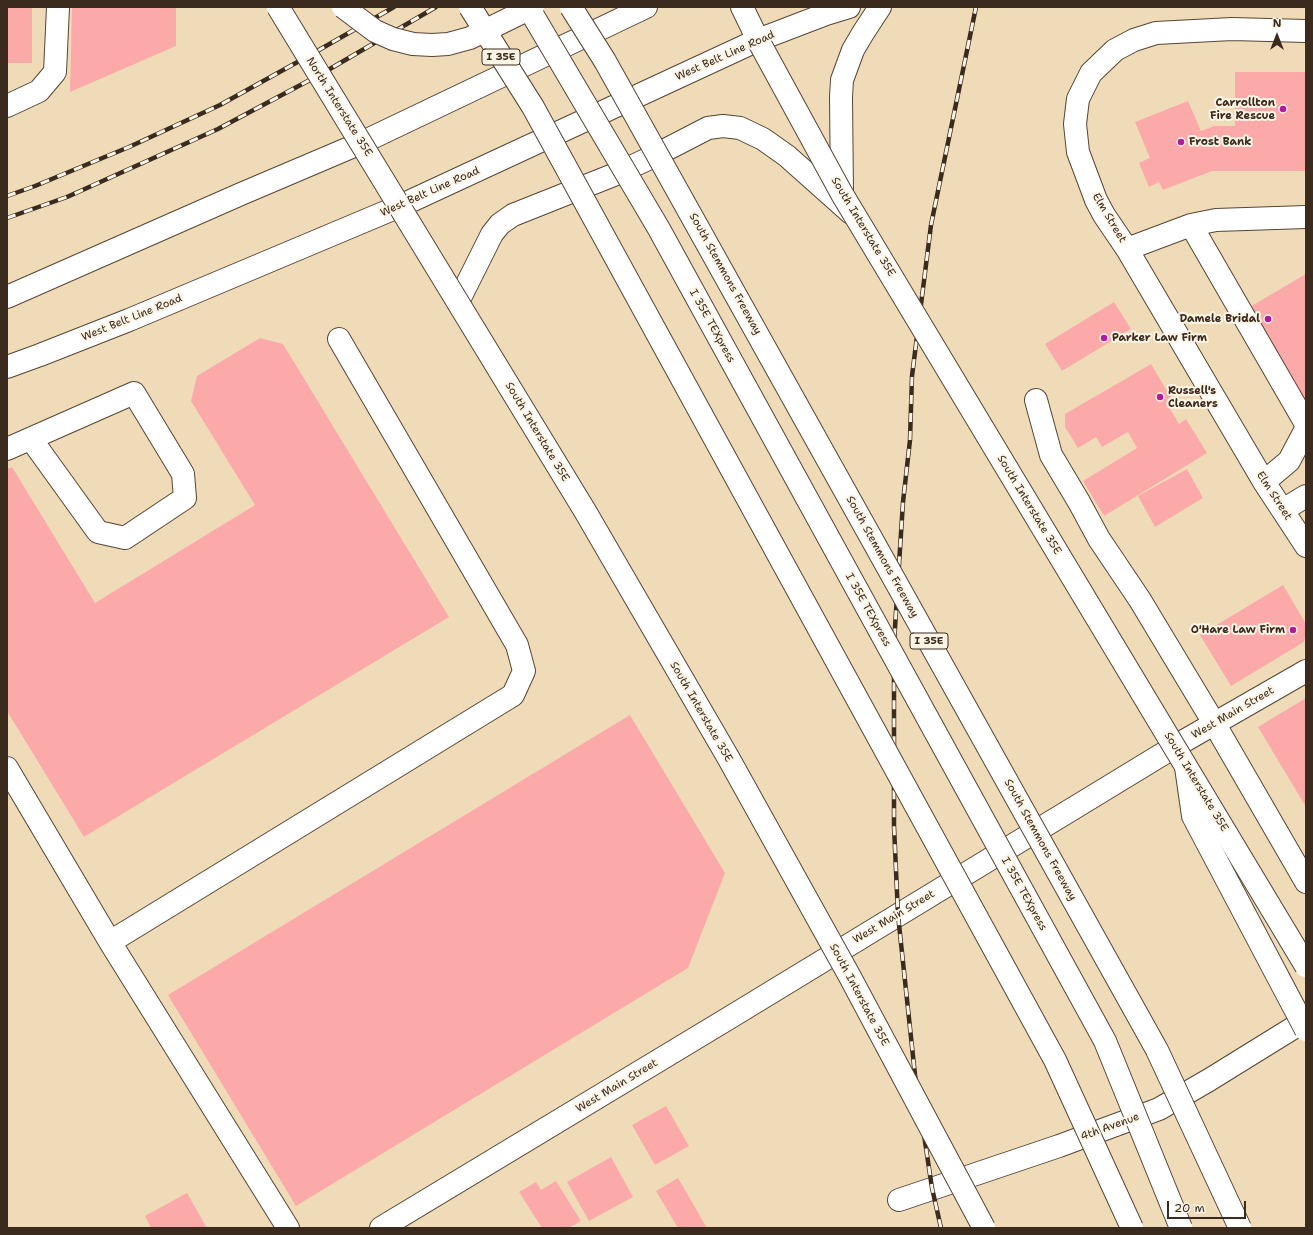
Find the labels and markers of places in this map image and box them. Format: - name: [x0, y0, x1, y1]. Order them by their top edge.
- place label: Carrollton Fire Rescue: [1210, 96, 1275, 122]
- marker: Carrollton Fire Rescue: [1278, 104, 1288, 114]
- place label: Frost Bank: [1189, 135, 1252, 149]
- marker: Frost Bank: [1176, 137, 1186, 147]
- place label: Damele Bridal: [1180, 312, 1260, 326]
- marker: Damele Bridal: [1263, 314, 1273, 324]
- place label: Parker Law Firm: [1112, 331, 1207, 345]
- marker: Parker Law Firm: [1099, 333, 1109, 343]
- place label: Russell's Cleaners: [1168, 384, 1218, 410]
- marker: Russell's Cleaners: [1155, 392, 1165, 402]
- place label: O'Hare Law Firm: [1191, 623, 1285, 637]
- marker: O'Hare Law Firm: [1288, 625, 1298, 635]

